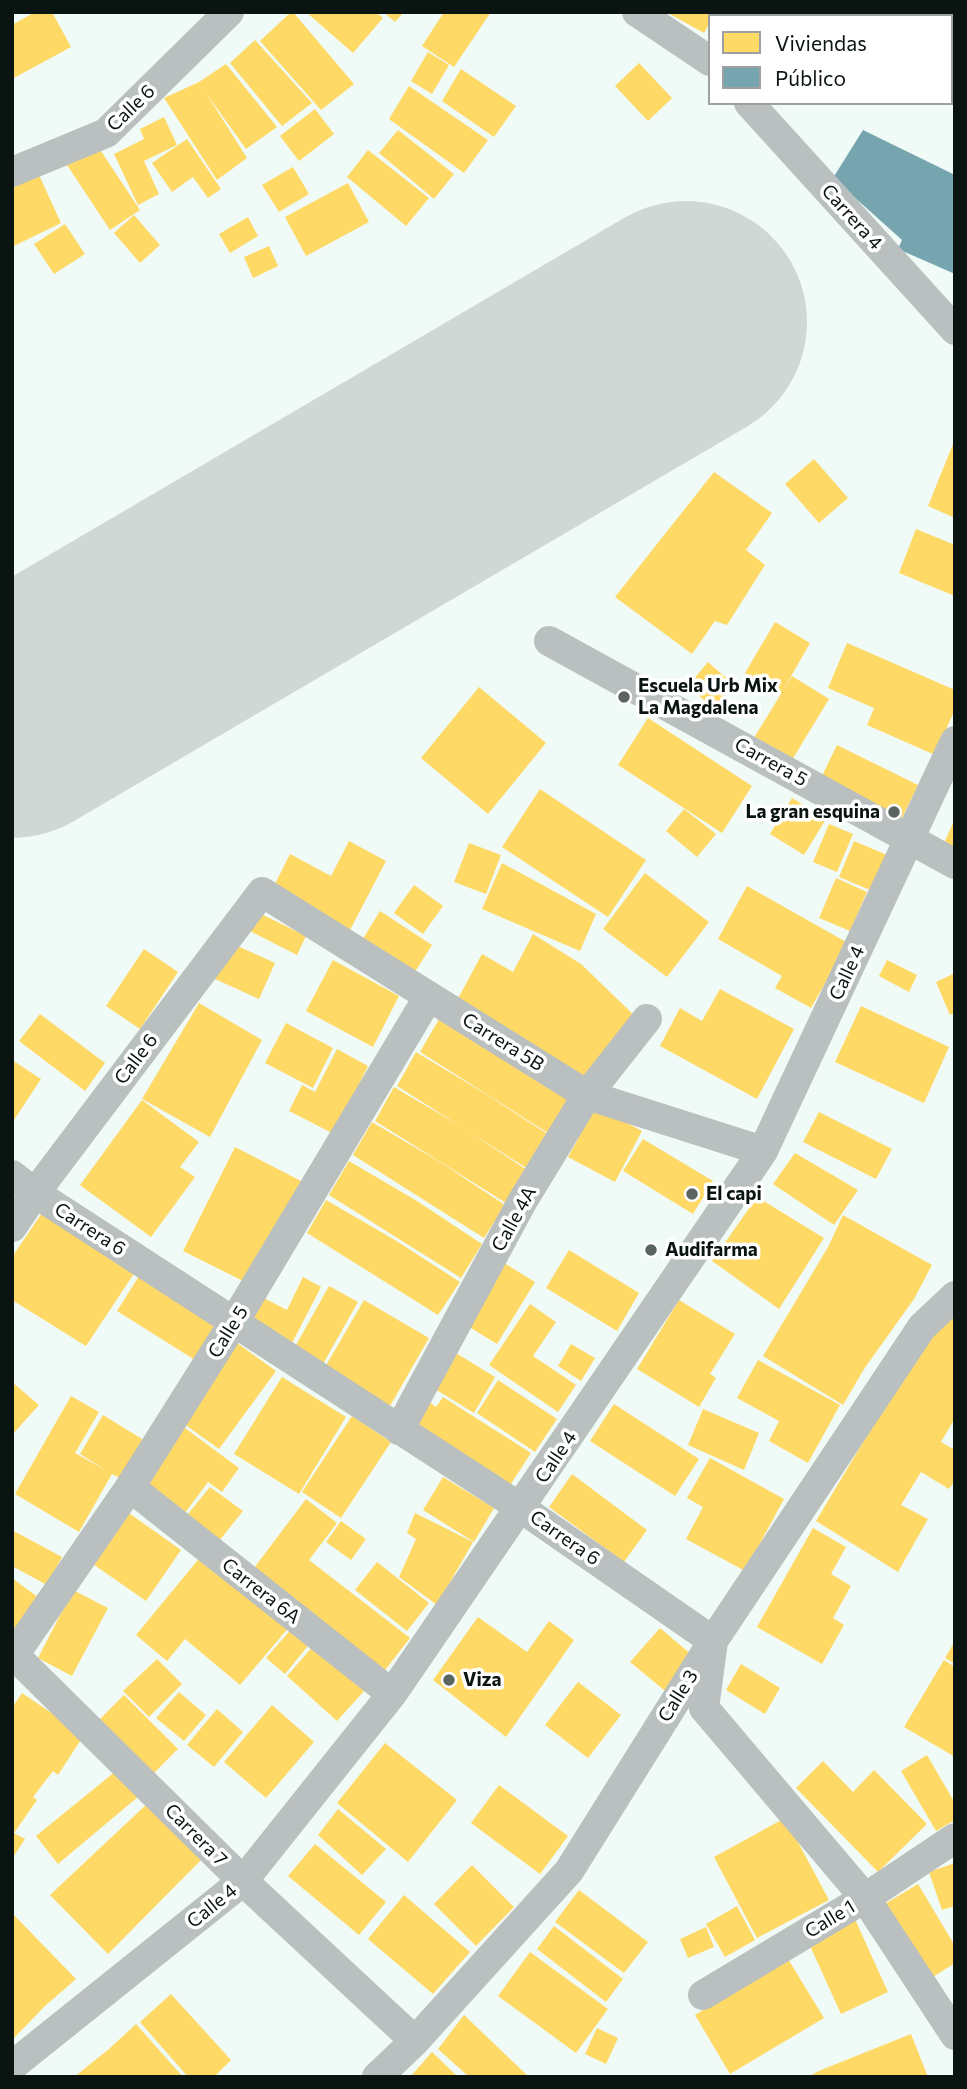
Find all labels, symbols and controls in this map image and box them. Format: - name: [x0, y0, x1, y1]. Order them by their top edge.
- legend: [708, 14, 953, 105]
- text: Viviendas: [775, 30, 867, 55]
- text: Público: [775, 65, 846, 90]
- street label: Calle 6: [102, 80, 160, 136]
- street label: Carrera 4: [817, 180, 887, 254]
- place label: Escuela Urb Mix La Magdalena: [638, 675, 778, 719]
- marker: Escuela Urb Mix La Magdalena: [616, 689, 632, 705]
- street label: Carrera 5: [731, 733, 811, 791]
- place label: La gran esquina: [745, 801, 880, 823]
- marker: La gran esquina: [886, 804, 902, 820]
- street label: Calle 4: [824, 942, 870, 1004]
- street label: Carrera 5B: [458, 1008, 548, 1076]
- street label: Calle 6: [110, 1029, 162, 1089]
- street label: Calle 4A: [487, 1183, 541, 1255]
- place label: El capi: [706, 1183, 762, 1205]
- marker: El capi: [684, 1186, 700, 1202]
- street label: Carrera 6: [50, 1198, 130, 1260]
- place label: Audifarma: [665, 1239, 758, 1261]
- marker: Audifarma: [643, 1242, 659, 1258]
- street label: Calle 5: [203, 1302, 253, 1362]
- street label: Calle 4: [530, 1427, 582, 1487]
- street label: Carrera 6: [526, 1506, 604, 1570]
- street label: Carrera 6A: [217, 1553, 305, 1629]
- street label: Calle 3: [653, 1666, 703, 1726]
- place label: Viza: [463, 1669, 502, 1691]
- marker: Viza: [441, 1672, 457, 1688]
- street label: Carrera 7: [160, 1799, 232, 1871]
- street label: Calle 4: [182, 1879, 242, 1933]
- street label: Calle 1: [801, 1895, 859, 1943]

